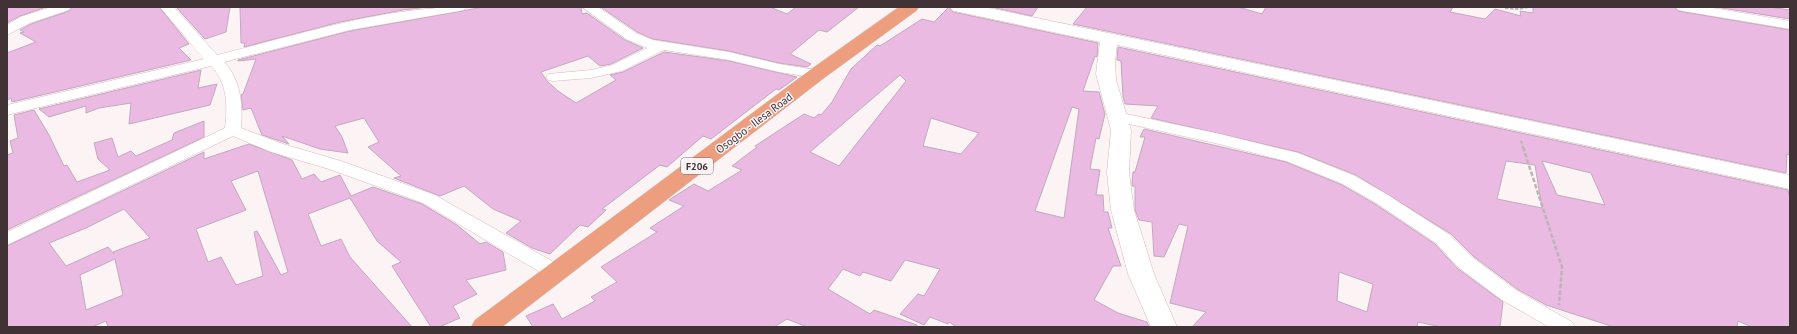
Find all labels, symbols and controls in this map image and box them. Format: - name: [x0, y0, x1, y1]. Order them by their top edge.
- street label: Osogbo - Ilesa Road: [713, 90, 795, 156]
- road number: F206: [681, 158, 713, 174]

